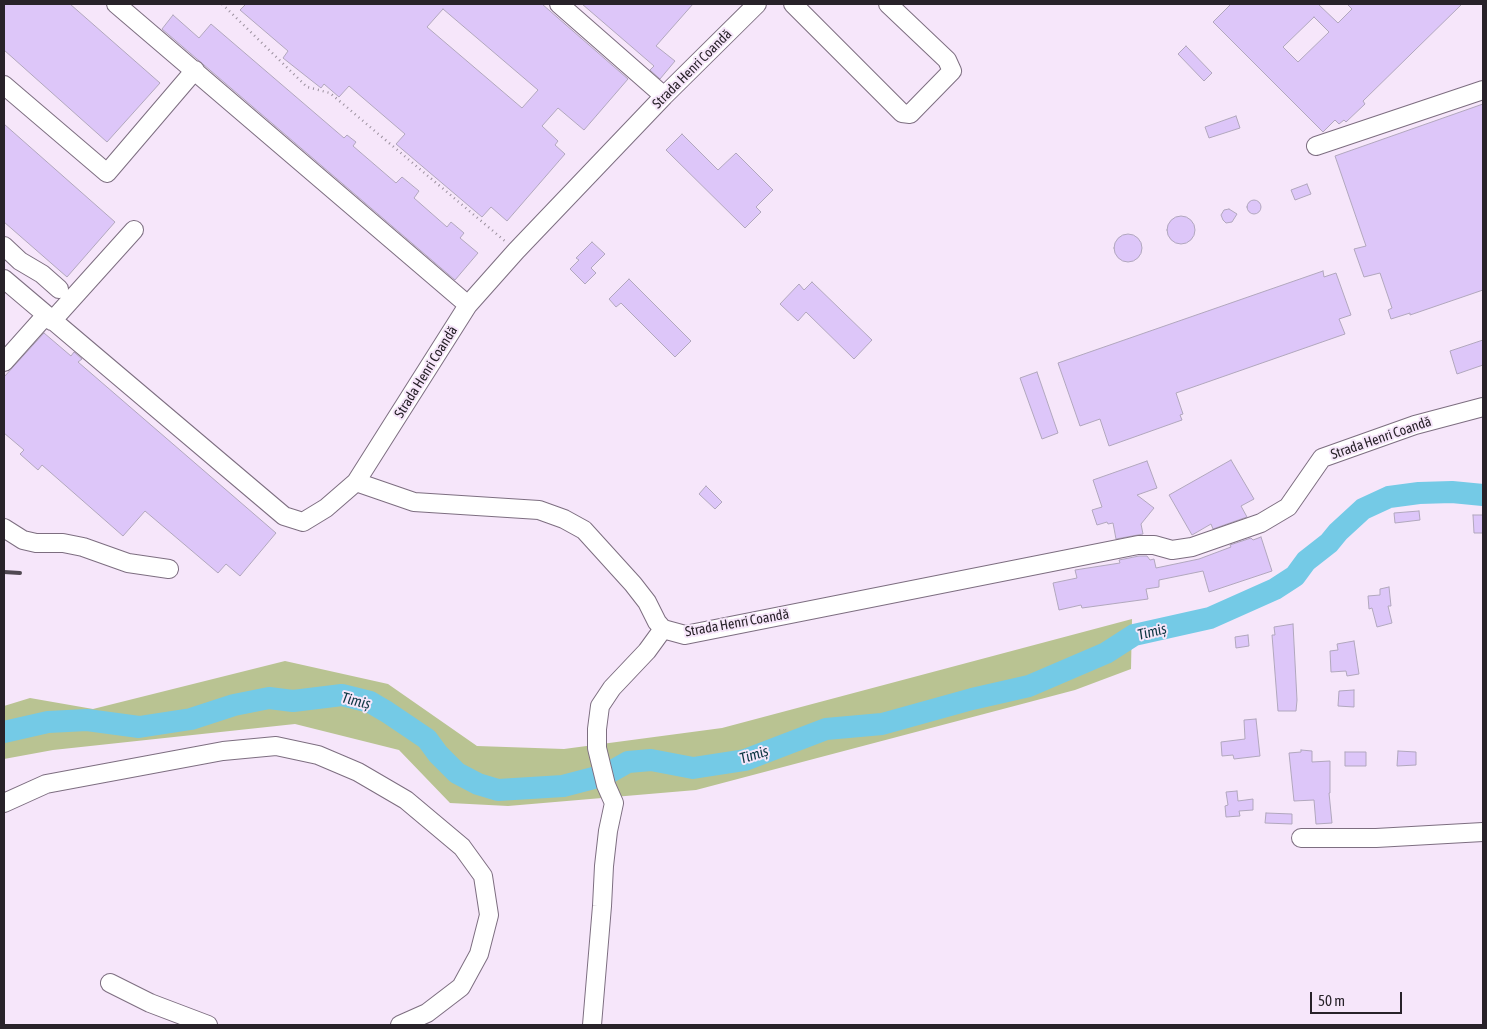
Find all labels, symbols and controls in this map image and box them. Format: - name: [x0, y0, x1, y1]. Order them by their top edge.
- street label: Strada Henri Coandă: [649, 26, 735, 112]
- street label: Strada Henri Coandă: [391, 323, 461, 421]
- street label: Strada Henri Coandă: [1329, 413, 1433, 463]
- street label: Strada Henri Coandă: [684, 606, 790, 640]
- water label: Timiș: [1136, 620, 1168, 644]
- water label: Timiș: [340, 689, 372, 713]
- water label: Timiș: [737, 742, 771, 768]
- scale bar: [1312, 982, 1404, 1014]
- text: 50 m: [1318, 992, 1345, 1009]

